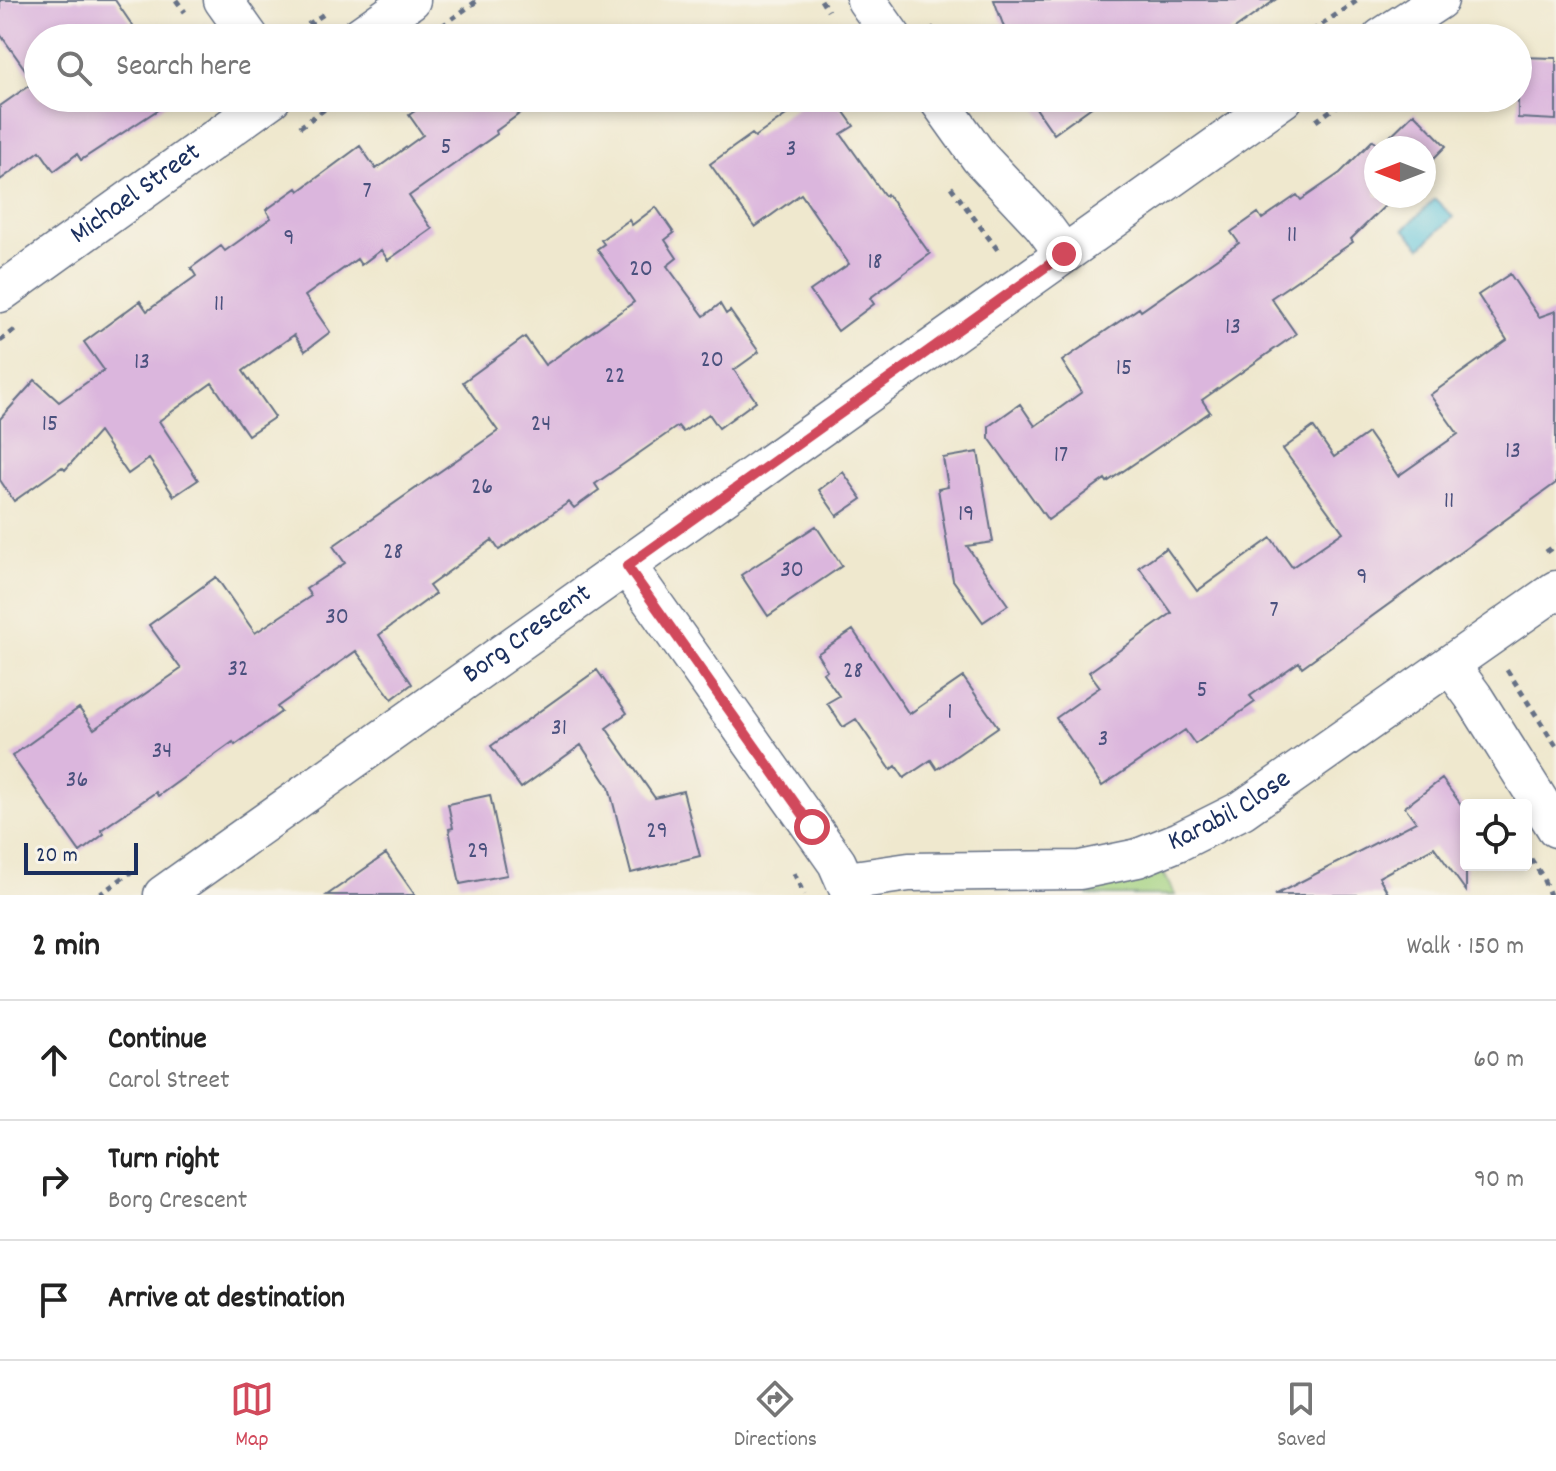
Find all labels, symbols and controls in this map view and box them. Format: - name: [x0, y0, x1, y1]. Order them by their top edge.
- search box: [24, 24, 1532, 112]
- icon: search: [52, 46, 96, 90]
- text: Search here: [116, 47, 252, 90]
- house number: 5: [440, 131, 452, 165]
- house number: 3: [786, 133, 796, 167]
- street label: Michael Street: [63, 134, 210, 256]
- north arrow: [1364, 136, 1436, 208]
- house number: 7: [362, 175, 372, 209]
- house number: 11: [1287, 219, 1297, 253]
- house number: 9: [284, 222, 295, 256]
- route end: [1046, 236, 1082, 272]
- house number: 18: [868, 246, 882, 280]
- house number: 20: [629, 253, 653, 287]
- house number: 11: [214, 288, 224, 322]
- house number: 13: [1225, 311, 1241, 345]
- house number: 20: [700, 344, 724, 378]
- house number: 13: [134, 346, 150, 380]
- house number: 15: [1116, 352, 1132, 386]
- house number: 22: [605, 360, 625, 394]
- house number: 15: [42, 408, 58, 442]
- house number: 24: [531, 408, 551, 442]
- house number: 13: [1505, 435, 1521, 469]
- house number: 17: [1054, 439, 1068, 473]
- house number: 26: [471, 471, 493, 505]
- house number: 11: [1444, 485, 1454, 519]
- house number: 19: [958, 498, 974, 532]
- house number: 28: [383, 536, 403, 570]
- house number: 30: [780, 554, 804, 588]
- house number: 9: [1357, 561, 1368, 595]
- street label: Borg Crescent: [455, 576, 601, 695]
- house number: 7: [1269, 594, 1279, 628]
- house number: 30: [325, 601, 349, 635]
- house number: 32: [227, 653, 249, 687]
- house number: 28: [843, 655, 863, 689]
- house number: 5: [1196, 674, 1208, 708]
- house number: 1: [947, 696, 953, 730]
- house number: 31: [551, 712, 567, 746]
- house number: 3: [1098, 723, 1108, 757]
- house number: 34: [152, 735, 172, 769]
- street label: Karabil Close: [1163, 761, 1300, 864]
- house number: 36: [66, 764, 88, 798]
- map controls: [1460, 799, 1532, 871]
- button: locate: [1460, 799, 1532, 871]
- route start: [794, 809, 830, 845]
- house number: 29: [646, 815, 668, 849]
- house number: 29: [467, 835, 489, 869]
- scale bar: [24, 839, 138, 875]
- text: 20 m: [36, 841, 78, 872]
- text: 2 min: [32, 923, 100, 972]
- text: Walk · 150 m: [1406, 929, 1524, 966]
- text: Continue: [108, 1020, 207, 1063]
- icon: ahead: [32, 1038, 76, 1082]
- text: 60 m: [1473, 1042, 1524, 1079]
- text: Carol Street: [108, 1063, 230, 1100]
- text: Turn right: [108, 1140, 219, 1183]
- icon: right: [32, 1158, 76, 1202]
- text: 90 m: [1474, 1162, 1524, 1199]
- text: Borg Crescent: [108, 1183, 247, 1220]
- icon: arrive: [32, 1278, 76, 1322]
- text: Arrive at destination: [108, 1279, 345, 1322]
- tab: Map: [230, 1377, 274, 1456]
- tab: Directions: [734, 1377, 817, 1456]
- tab: Saved: [1277, 1377, 1326, 1456]

